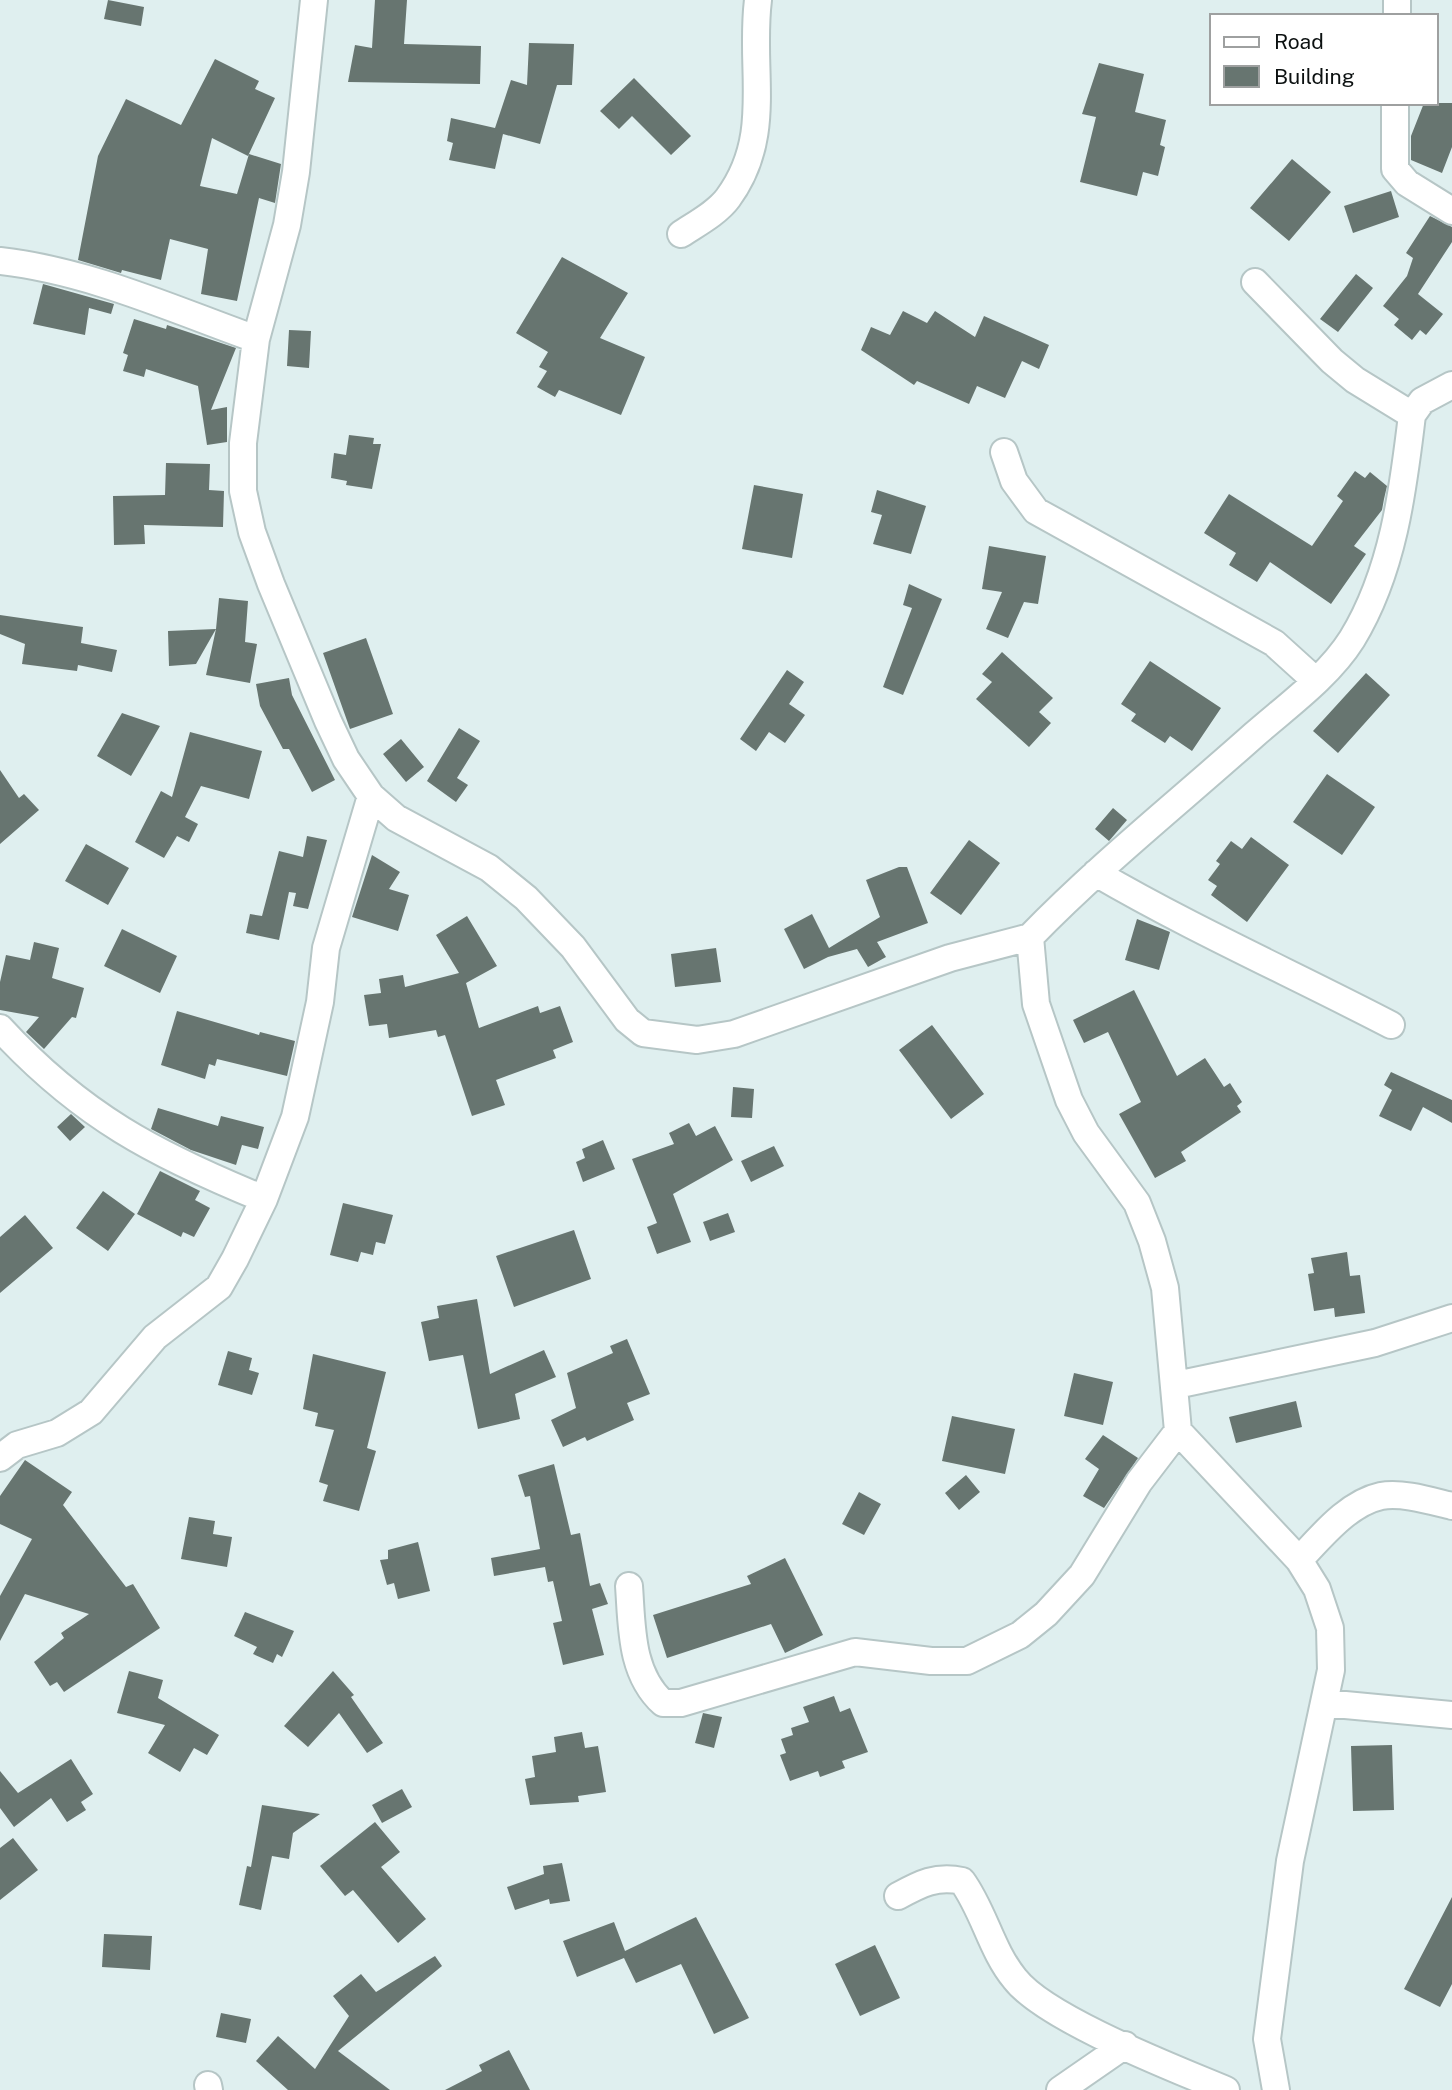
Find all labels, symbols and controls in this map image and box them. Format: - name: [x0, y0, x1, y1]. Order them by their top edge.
- legend: [1210, 14, 1438, 105]
- text: Road: [1274, 29, 1324, 54]
- text: Building: [1274, 64, 1355, 89]

